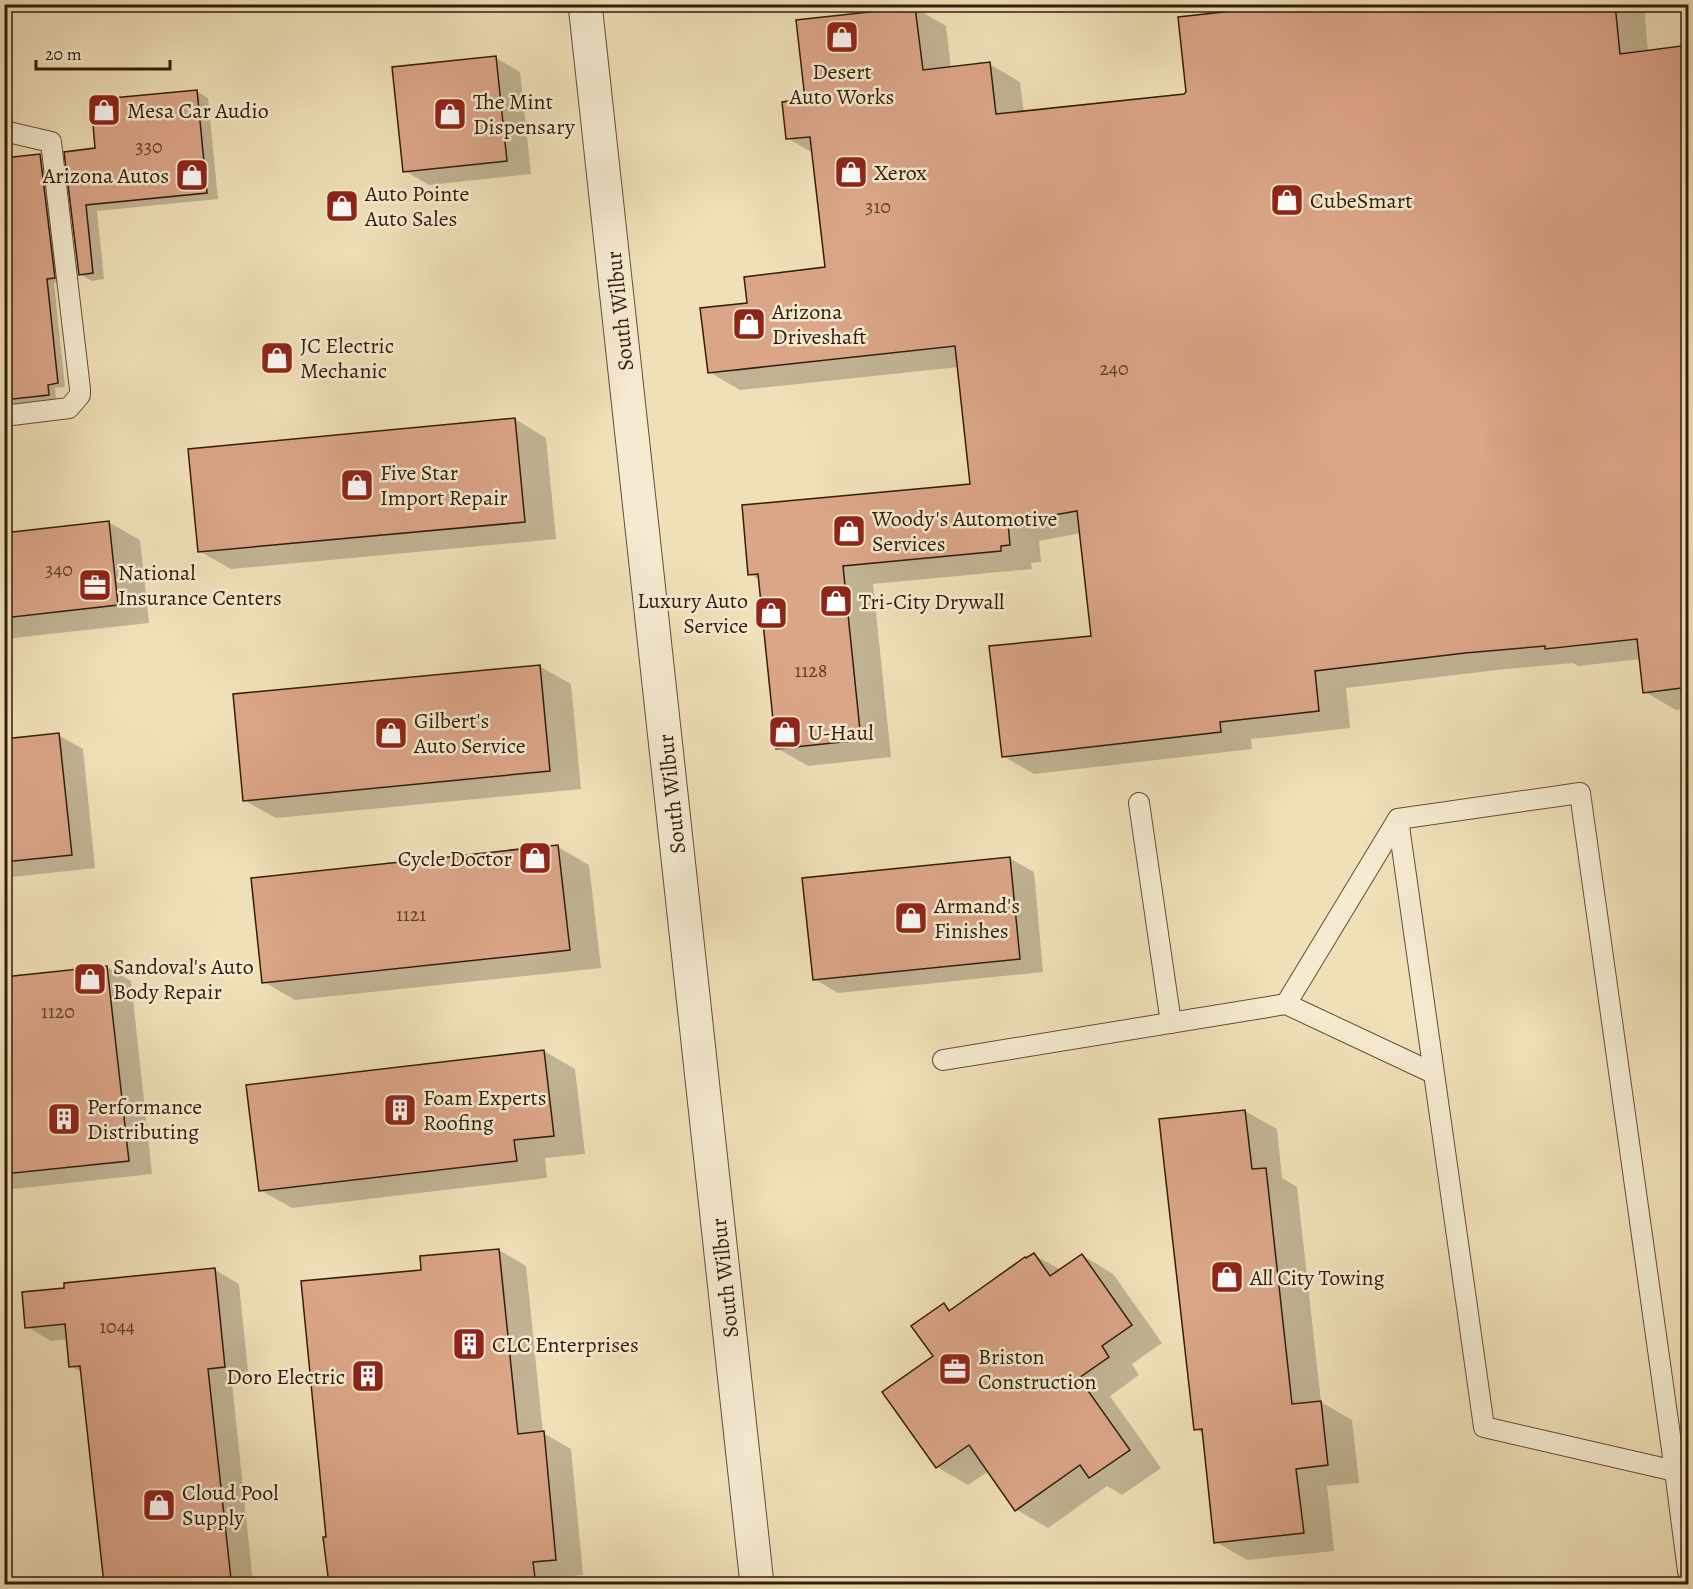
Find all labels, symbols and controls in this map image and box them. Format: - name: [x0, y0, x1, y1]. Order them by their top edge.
- shop icon: Desert Auto Works: [824, 19, 860, 55]
- scale bar: [36, 33, 170, 71]
- text: 20 m: [45, 42, 82, 66]
- place label: Desert Auto Works: [789, 57, 894, 112]
- place label: The Mint Dispensary: [473, 87, 575, 142]
- shop icon: Mesa Car Audio: [86, 92, 122, 128]
- place label: Mesa Car Audio: [127, 96, 269, 126]
- shop icon: The Mint Dispensary: [432, 96, 468, 132]
- house number: 330: [135, 133, 163, 160]
- shop icon: Xerox: [833, 154, 869, 190]
- shop icon: Arizona Autos: [174, 157, 210, 193]
- place label: Xerox: [874, 158, 927, 188]
- place label: Arizona Autos: [42, 161, 169, 191]
- place label: Auto Pointe Auto Sales: [364, 179, 469, 234]
- shop icon: CubeSmart: [1269, 182, 1305, 218]
- place label: CubeSmart: [1310, 186, 1412, 216]
- shop icon: Auto Pointe Auto Sales: [324, 188, 360, 224]
- house number: 310: [865, 193, 891, 220]
- street label: South Wilbur: [599, 250, 641, 372]
- place label: Arizona Driveshaft: [771, 297, 867, 352]
- shop icon: Arizona Driveshaft: [731, 306, 767, 342]
- place label: JC Electric Mechanic: [300, 331, 394, 386]
- shop icon: JC Electric Mechanic: [259, 340, 295, 376]
- house number: 240: [1099, 355, 1129, 382]
- place label: Five Star Import Repair: [380, 458, 508, 513]
- shop icon: Five Star Import Repair: [339, 467, 375, 503]
- place label: Woody's Automotive Services: [871, 504, 1057, 559]
- shop icon: Woody's Automotive Services: [831, 513, 867, 549]
- house number: 340: [45, 556, 73, 583]
- place label: National Insurance Centers: [118, 558, 282, 613]
- office icon: National Insurance Centers: [77, 567, 113, 603]
- shop icon: Tri-City Drywall: [818, 583, 854, 619]
- place label: Luxury Auto Service: [637, 586, 748, 641]
- place label: Tri-City Drywall: [859, 587, 1005, 617]
- shop icon: Luxury Auto Service: [753, 595, 789, 631]
- house number: 1128: [795, 657, 827, 684]
- place label: Gilbert's Auto Service: [413, 706, 526, 761]
- shop icon: U-Haul: [767, 714, 803, 750]
- shop icon: Gilbert's Auto Service: [373, 715, 409, 751]
- place label: U-Haul: [808, 718, 874, 748]
- street label: South Wilbur: [651, 733, 693, 855]
- shop icon: Cycle Doctor: [517, 840, 553, 876]
- place label: Cycle Doctor: [398, 844, 512, 874]
- place label: Armand's Finishes: [933, 891, 1020, 946]
- shop icon: Armand's Finishes: [893, 900, 929, 936]
- house number: 1121: [396, 901, 426, 928]
- place label: Sandoval's Auto Body Repair: [113, 952, 254, 1007]
- shop icon: Sandoval's Auto Body Repair: [72, 961, 108, 997]
- house number: 1120: [41, 998, 75, 1025]
- place label: Foam Experts Roofing: [423, 1083, 547, 1138]
- place label: Performance Distributing: [87, 1092, 202, 1147]
- building icon: Foam Experts Roofing: [382, 1092, 418, 1128]
- building icon: Performance Distributing: [46, 1101, 82, 1137]
- street label: South Wilbur: [704, 1217, 746, 1339]
- shop icon: All City Towing: [1209, 1259, 1245, 1295]
- place label: All City Towing: [1249, 1263, 1385, 1293]
- house number: 1044: [99, 1313, 135, 1340]
- building icon: CLC Enterprises: [451, 1326, 487, 1362]
- place label: CLC Enterprises: [492, 1330, 639, 1360]
- place label: Briston Construction: [978, 1342, 1097, 1397]
- office icon: Briston Construction: [937, 1351, 973, 1387]
- building icon: Doro Electric: [350, 1358, 386, 1394]
- place label: Doro Electric: [226, 1362, 345, 1392]
- place label: Cloud Pool Supply: [182, 1478, 279, 1533]
- shop icon: Cloud Pool Supply: [141, 1487, 177, 1523]

